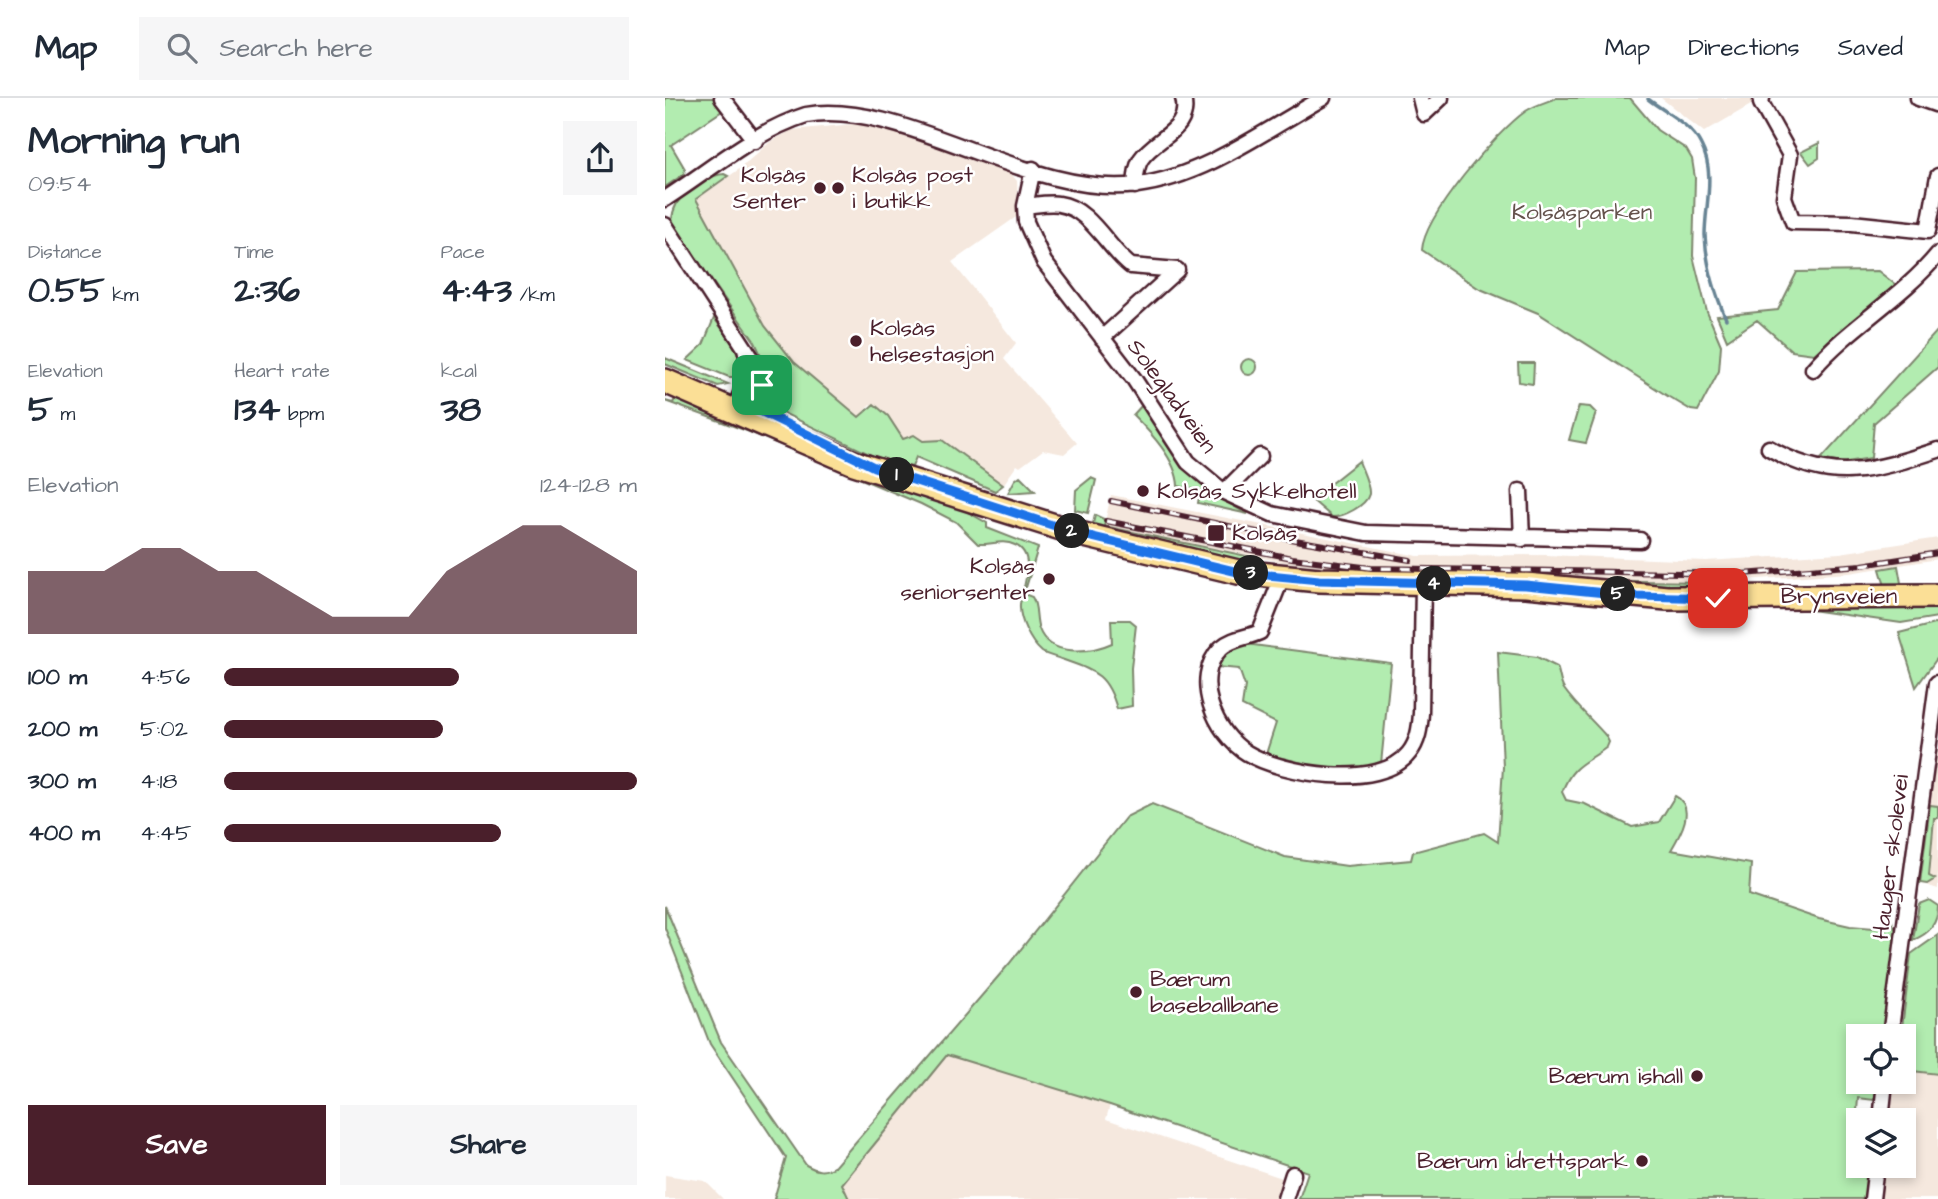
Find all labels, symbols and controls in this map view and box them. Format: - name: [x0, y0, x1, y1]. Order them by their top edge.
- search box: [139, 17, 629, 80]
- text: Map: [35, 25, 97, 71]
- icon: search: [163, 29, 201, 67]
- text: Search here: [219, 30, 373, 66]
- text: Map: [1605, 31, 1650, 65]
- text: Directions: [1688, 31, 1800, 65]
- text: Saved: [1838, 31, 1903, 65]
- text: Morning run: [28, 116, 240, 168]
- button: share: [563, 121, 637, 195]
- place label: Kolsås Senter: [733, 159, 806, 217]
- place label: Kolsås post i butikk: [852, 159, 974, 217]
- text: 09:54: [28, 168, 91, 200]
- marker: Kolsås Senter: [812, 180, 828, 196]
- marker: Kolsås post i butikk: [830, 180, 846, 196]
- park label: Kolsåsparken: [1512, 196, 1652, 228]
- text: Distance: [28, 239, 102, 266]
- text: Time: [234, 239, 274, 266]
- text: Pace: [441, 239, 485, 266]
- text: 0.55: [28, 266, 105, 315]
- text: 2:36: [234, 266, 300, 315]
- text: 4:43: [441, 266, 512, 315]
- text: km: [105, 282, 139, 309]
- text: /km: [512, 282, 555, 309]
- place label: Kolsås helsestasjon: [870, 312, 994, 370]
- street label: Solegladveien: [1119, 332, 1224, 460]
- marker: Kolsås helsestasjon: [848, 333, 864, 349]
- pin: [732, 355, 792, 415]
- text: Elevation: [28, 358, 103, 385]
- text: Heart rate: [234, 358, 330, 385]
- text: kcal: [441, 358, 477, 385]
- icon: arrive: [743, 366, 781, 404]
- text: 5: [28, 385, 53, 434]
- text: 134: [234, 385, 280, 434]
- text: 38: [441, 385, 481, 434]
- text: m: [53, 401, 75, 428]
- text: bpm: [280, 401, 324, 428]
- pin: 1: [880, 458, 915, 492]
- text: 1: [895, 461, 898, 488]
- text: Elevation: [28, 469, 119, 501]
- text: 124–128 m: [540, 469, 637, 501]
- place label: Kolsås Sykkelhotell: [1157, 475, 1357, 508]
- marker: Kolsås Sykkelhotell: [1135, 483, 1151, 499]
- pin: 2: [1055, 514, 1089, 548]
- text: 2: [1066, 517, 1077, 544]
- place label: Kolsås: [1232, 517, 1297, 549]
- marker: Kolsås: [1206, 523, 1226, 543]
- place label: Kolsås seniorsenter: [900, 550, 1035, 608]
- pin: 3: [1233, 556, 1269, 590]
- text: 3: [1246, 559, 1255, 586]
- pin: 4: [1417, 566, 1451, 602]
- pin: [1688, 568, 1748, 628]
- text: 4: [1427, 570, 1440, 597]
- marker: Kolsås seniorsenter: [1041, 571, 1057, 587]
- pin: 5: [1601, 576, 1635, 612]
- icon: check: [1699, 579, 1737, 617]
- text: 5: [1611, 580, 1624, 607]
- street label: Brynsveien: [1781, 580, 1897, 613]
- text: 100 m: [28, 661, 87, 693]
- text: 4:56: [140, 661, 190, 693]
- text: 200 m: [28, 713, 97, 745]
- text: 5:02: [140, 713, 188, 745]
- text: 300 m: [28, 765, 96, 797]
- text: 4:18: [140, 765, 177, 797]
- street label: Hauger skolevei: [1865, 772, 1918, 941]
- text: 400 m: [28, 817, 100, 849]
- text: 4:45: [140, 817, 191, 849]
- place label: Bærum baseballbane: [1150, 963, 1279, 1021]
- marker: Bærum baseballbane: [1128, 984, 1144, 1000]
- map controls: [1846, 1024, 1916, 1178]
- button: locate: [1846, 1024, 1916, 1094]
- place label: Bærum ishall: [1549, 1060, 1683, 1092]
- marker: Bærum ishall: [1689, 1068, 1705, 1084]
- button: Save: [28, 1105, 326, 1185]
- button: Share: [340, 1105, 637, 1185]
- button: layers: [1846, 1108, 1916, 1178]
- place label: Bærum idrettspark: [1417, 1145, 1628, 1177]
- marker: Bærum idrettspark: [1634, 1153, 1650, 1169]

